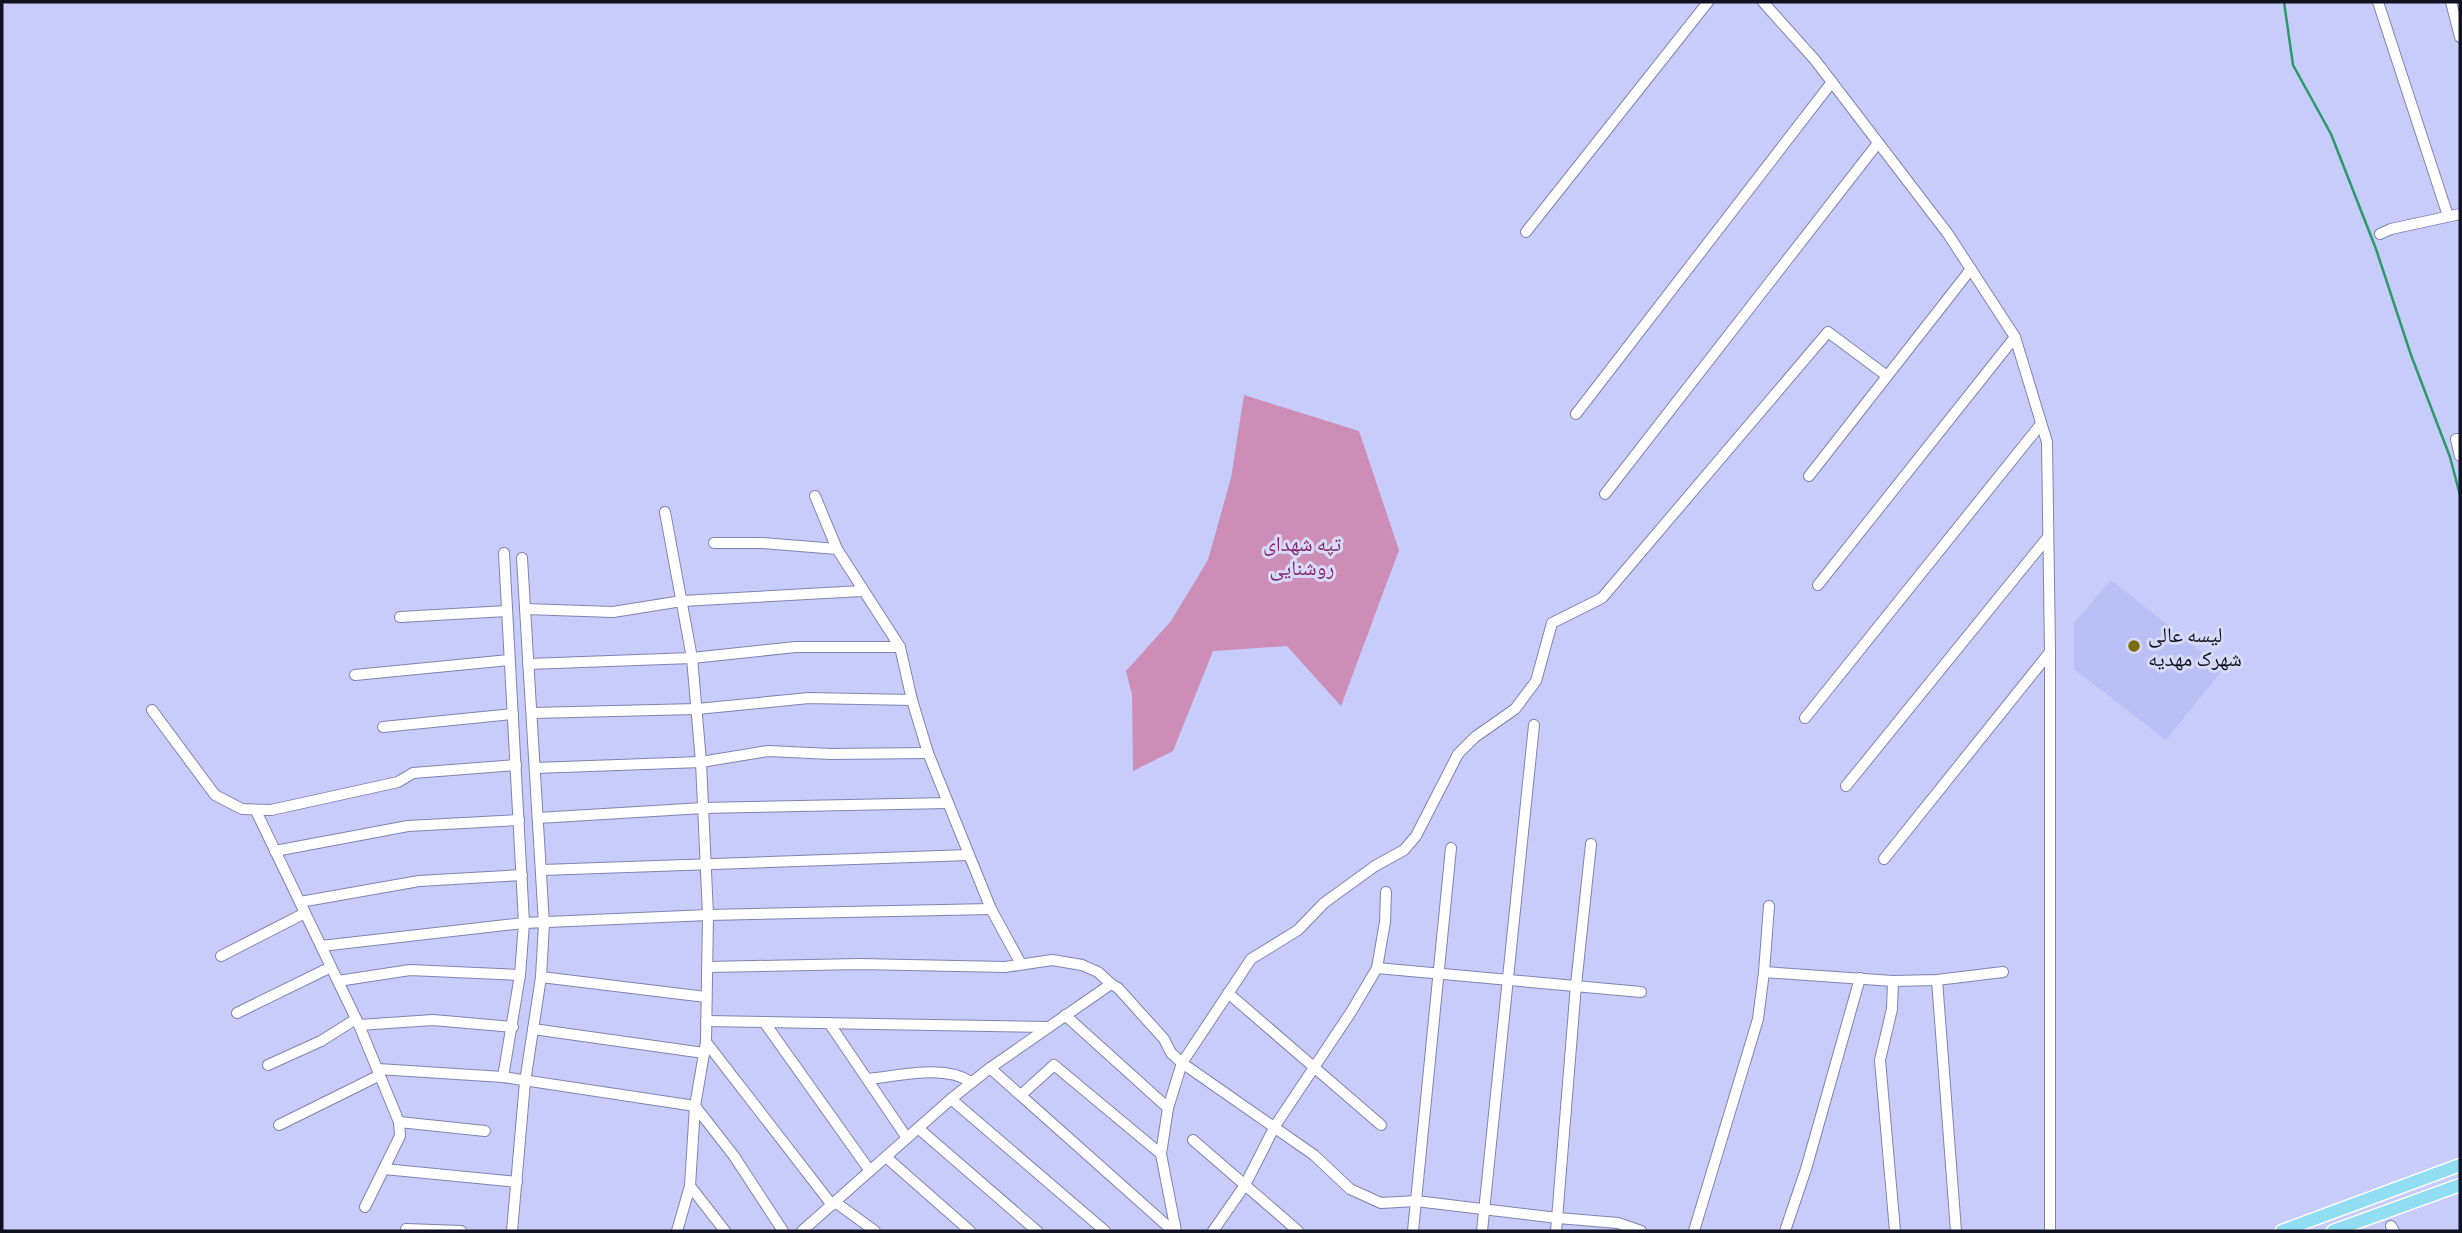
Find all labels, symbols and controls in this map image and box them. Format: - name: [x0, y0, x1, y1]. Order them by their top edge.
- park label: تپه شهدای روشنایی: [1263, 529, 1341, 581]
- place label: لیسه عالی شهرک مهدیه: [2148, 620, 2242, 672]
- marker: لیسه عالی شهرک مهدیه: [2126, 638, 2142, 654]

